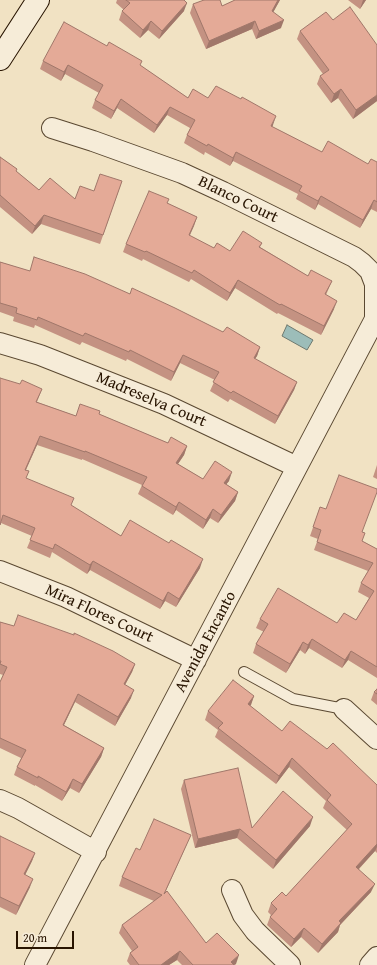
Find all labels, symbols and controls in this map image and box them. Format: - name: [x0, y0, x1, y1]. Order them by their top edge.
- street label: Blanco Court: [195, 172, 281, 228]
- street label: Madreselva Court: [93, 368, 209, 432]
- street label: Mira Flores Court: [42, 581, 156, 647]
- street label: Avenida Encanto: [171, 588, 241, 696]
- scale bar: [18, 923, 76, 949]
- text: 20 m: [23, 929, 47, 946]

